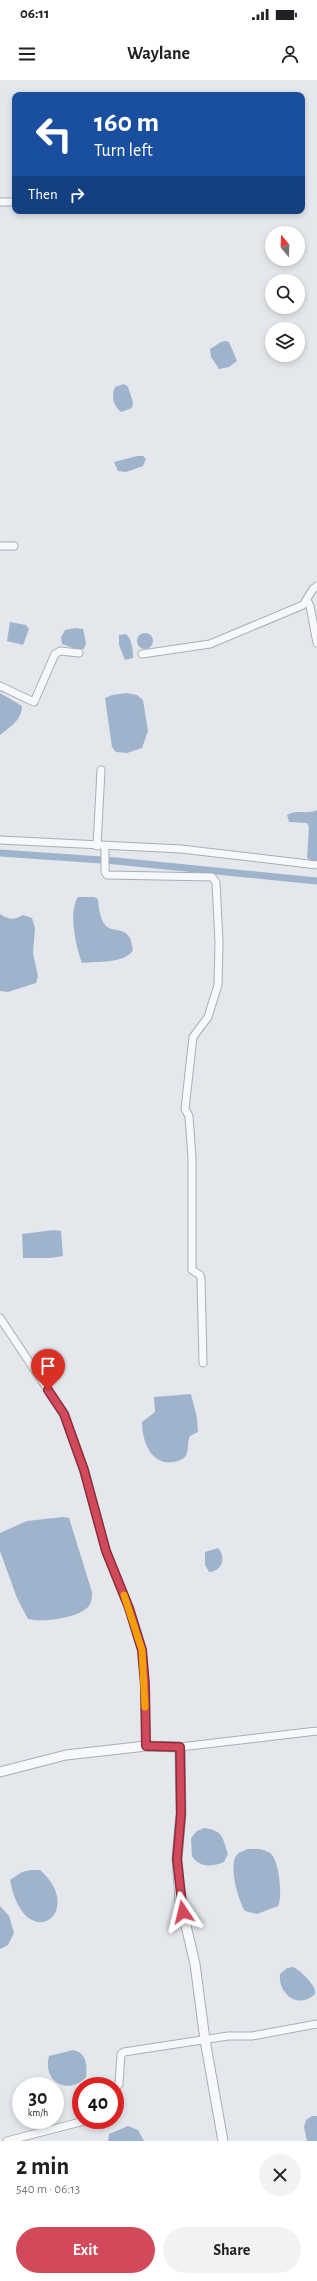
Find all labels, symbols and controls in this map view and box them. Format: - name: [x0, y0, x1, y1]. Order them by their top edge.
- text: 06:11: [20, 6, 49, 21]
- icon: menu: [16, 43, 38, 65]
- icon: person: [279, 43, 301, 65]
- text: Waylane: [127, 45, 190, 63]
- icon: left: [28, 108, 80, 160]
- text: 160 m: [94, 109, 159, 137]
- text: Turn left: [94, 142, 153, 160]
- icon: right: [66, 184, 88, 206]
- text: Then: [28, 187, 58, 202]
- north arrow: [265, 226, 305, 266]
- map controls: [265, 226, 305, 362]
- button: search: [265, 274, 305, 314]
- button: layers: [265, 322, 305, 362]
- pin: [31, 1349, 65, 1390]
- icon: arrive: [37, 1355, 59, 1377]
- position arrow: [162, 1891, 204, 1933]
- speed limit sign: 40: [72, 2077, 124, 2129]
- text: 30: [28, 2088, 48, 2108]
- text: km/h: [28, 2108, 48, 2118]
- button: close: [259, 2154, 301, 2196]
- text: 2 min: [16, 2155, 69, 2179]
- text: 540 m · 06:13: [16, 2183, 80, 2196]
- button: Exit: [16, 2227, 155, 2273]
- button: Share: [163, 2227, 301, 2273]

